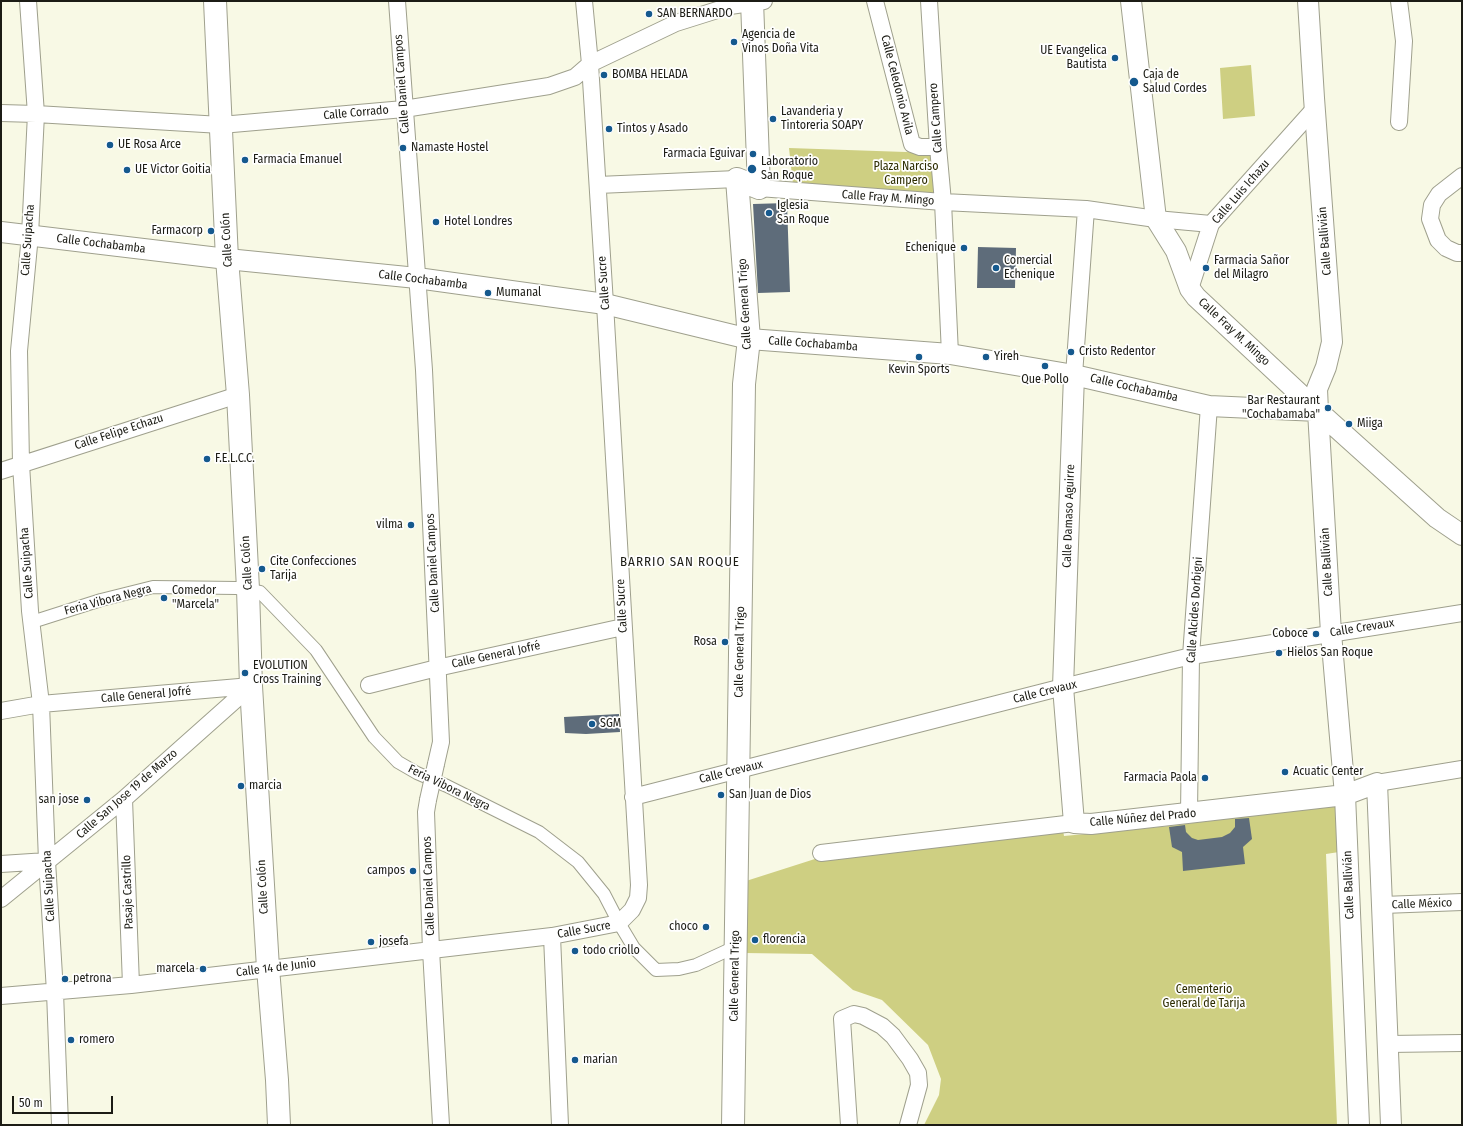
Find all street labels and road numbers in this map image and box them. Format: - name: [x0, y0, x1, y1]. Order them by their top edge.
- street label: Calle Daniel Campos: [391, 34, 413, 134]
- street label: Calle Celedonio Avila: [878, 34, 916, 136]
- street label: Calle Campero: [926, 82, 946, 154]
- street label: Calle Corrado: [323, 103, 389, 123]
- street label: Calle Luis Ichazu: [1209, 157, 1273, 227]
- street label: Calle Fray M. Mingo: [841, 188, 935, 208]
- street label: Calle Suipacha: [18, 204, 38, 276]
- street label: Calle Ballivián: [1315, 206, 1335, 276]
- street label: Calle Colón: [218, 212, 236, 268]
- street label: Calle Cochabamba: [56, 231, 146, 257]
- street label: Calle Sucre: [595, 256, 613, 310]
- street label: Calle General Trigo: [735, 258, 755, 350]
- street label: Calle Cochabamba: [378, 267, 468, 293]
- street label: Calle Fray M. Mingo: [1195, 295, 1273, 369]
- street label: Calle Cochabamba: [768, 334, 858, 354]
- street label: Calle Cochabamba: [1089, 371, 1179, 405]
- street label: Calle Felipe Echazu: [73, 411, 165, 453]
- street label: Calle Damaso Aguirre: [1060, 464, 1078, 568]
- street label: Calle Daniel Campos: [423, 513, 443, 613]
- street label: Calle Suipacha: [17, 527, 37, 599]
- street label: Calle Ballivián: [1318, 527, 1336, 597]
- street label: Calle Colón: [238, 535, 256, 591]
- street label: Calle Alcides Dorbigni: [1184, 556, 1206, 664]
- street label: Calle Sucre: [613, 579, 631, 633]
- street label: Feria Vibora Negra: [63, 581, 153, 619]
- street label: Calle General Trigo: [732, 606, 748, 698]
- street label: Calle Crevaux: [1329, 616, 1395, 640]
- street label: Calle General Jofré: [450, 639, 542, 671]
- street label: Calle Crevaux: [1012, 677, 1078, 707]
- street label: Calle General Jofré: [100, 684, 192, 706]
- street label: Calle San Jose 19 de Marzo: [74, 746, 180, 842]
- street label: Calle Crevaux: [698, 757, 764, 787]
- street label: Feria Vibora Negra: [406, 762, 492, 814]
- street label: Calle Núñez del Prado: [1089, 806, 1197, 830]
- street label: Calle Daniel Campos: [420, 836, 438, 936]
- street label: Calle Suipacha: [40, 850, 58, 922]
- street label: Calle Ballivián: [1341, 850, 1357, 920]
- street label: Pasaje Castrillo: [120, 854, 136, 930]
- street label: Calle Colón: [254, 859, 272, 915]
- street label: Calle México: [1391, 896, 1453, 912]
- street label: Calle Sucre: [556, 918, 612, 942]
- street label: Calle General Trigo: [727, 930, 743, 1022]
- street label: Calle 14 de Junio: [235, 956, 317, 980]

